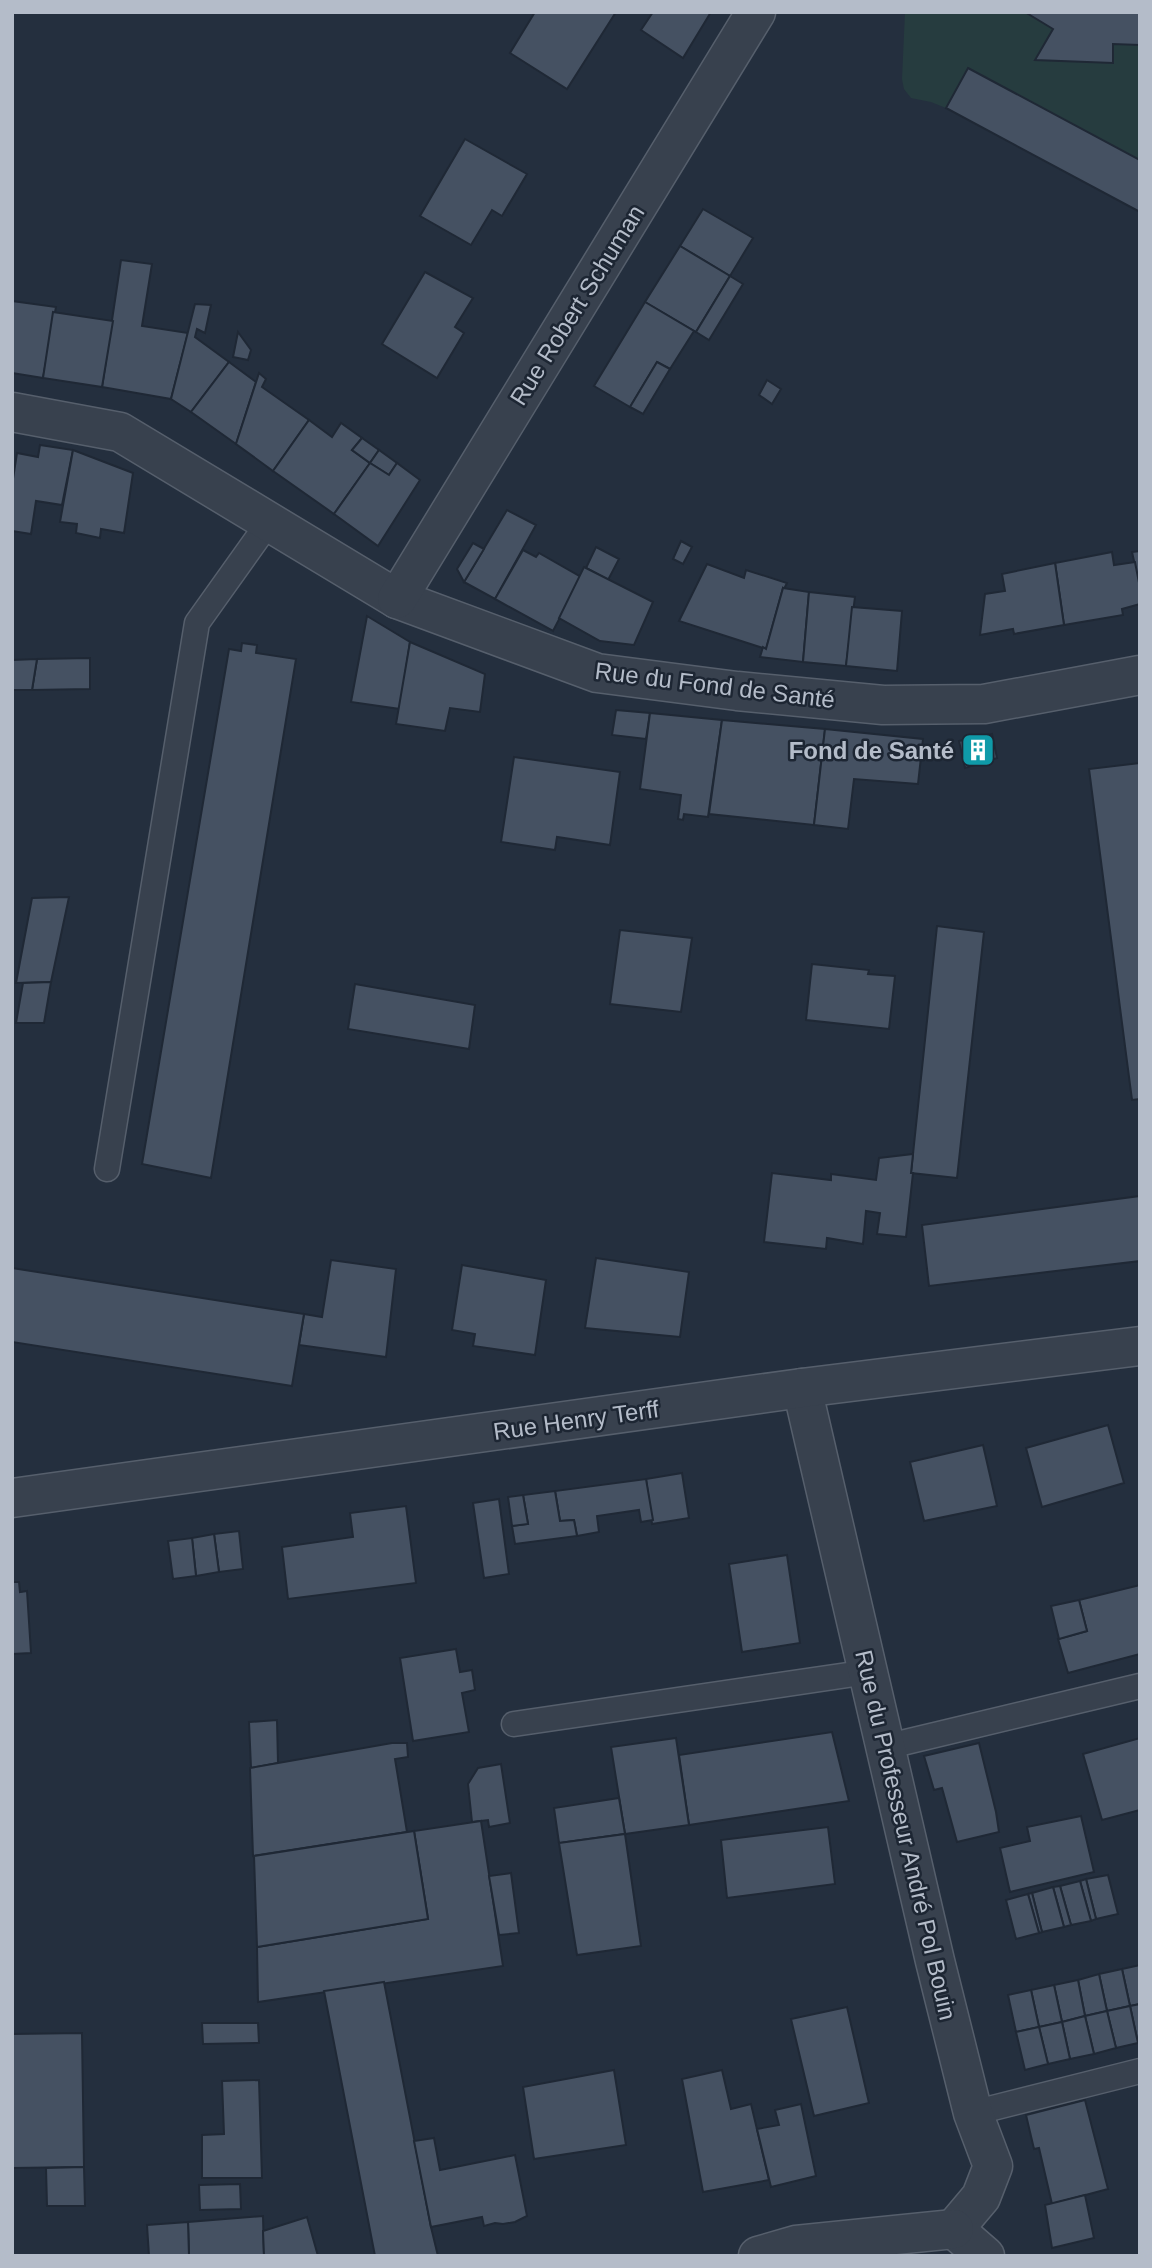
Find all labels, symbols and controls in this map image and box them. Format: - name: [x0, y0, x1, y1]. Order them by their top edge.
- street label: Rue Robert Schuman: [504, 200, 650, 410]
- street label: Rue du Fond de Santé: [593, 657, 837, 713]
- building icon: Fond de Santé: [959, 731, 997, 769]
- place label: Fond de Santé: [789, 737, 954, 764]
- street label: Rue Henry Terff: [491, 1395, 661, 1445]
- street label: Rue du Professeur André Pol Bouin: [850, 1647, 962, 2023]

